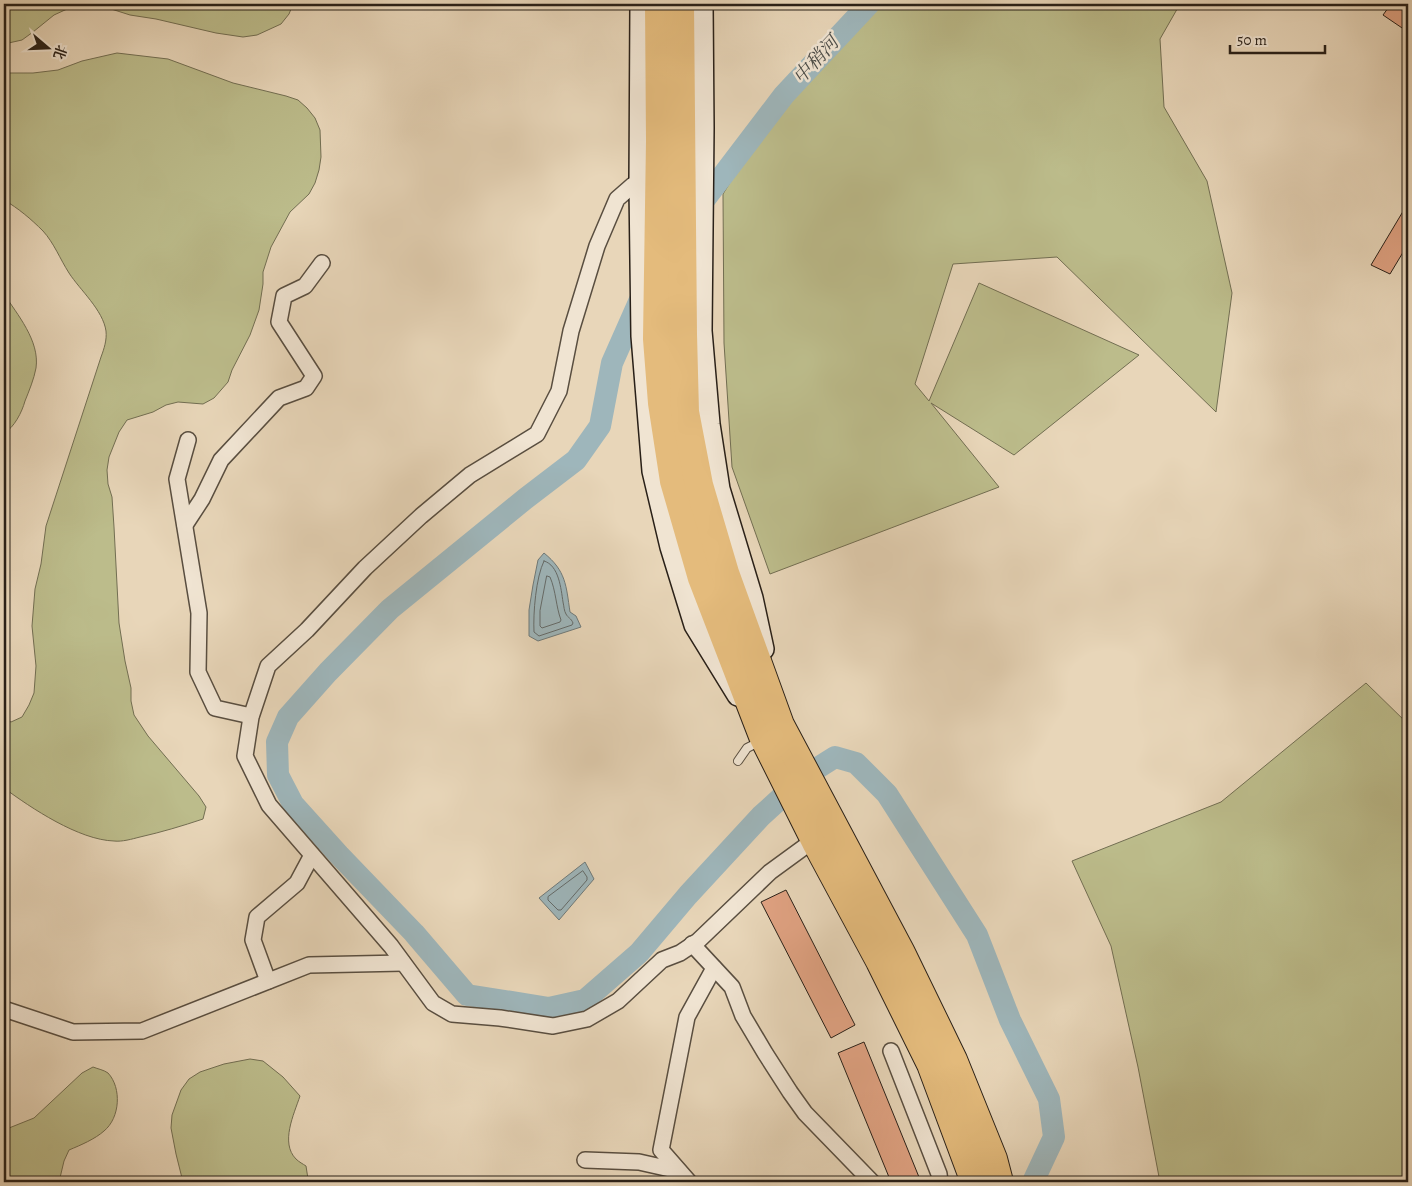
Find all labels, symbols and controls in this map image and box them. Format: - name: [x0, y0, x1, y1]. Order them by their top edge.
- north arrow: [22, 22, 72, 72]
- scale bar: [1230, 22, 1324, 54]
- water label: 中稍河: [787, 28, 847, 90]
- text: 50 m: [1237, 30, 1267, 50]
- text: 北: [49, 42, 71, 62]

